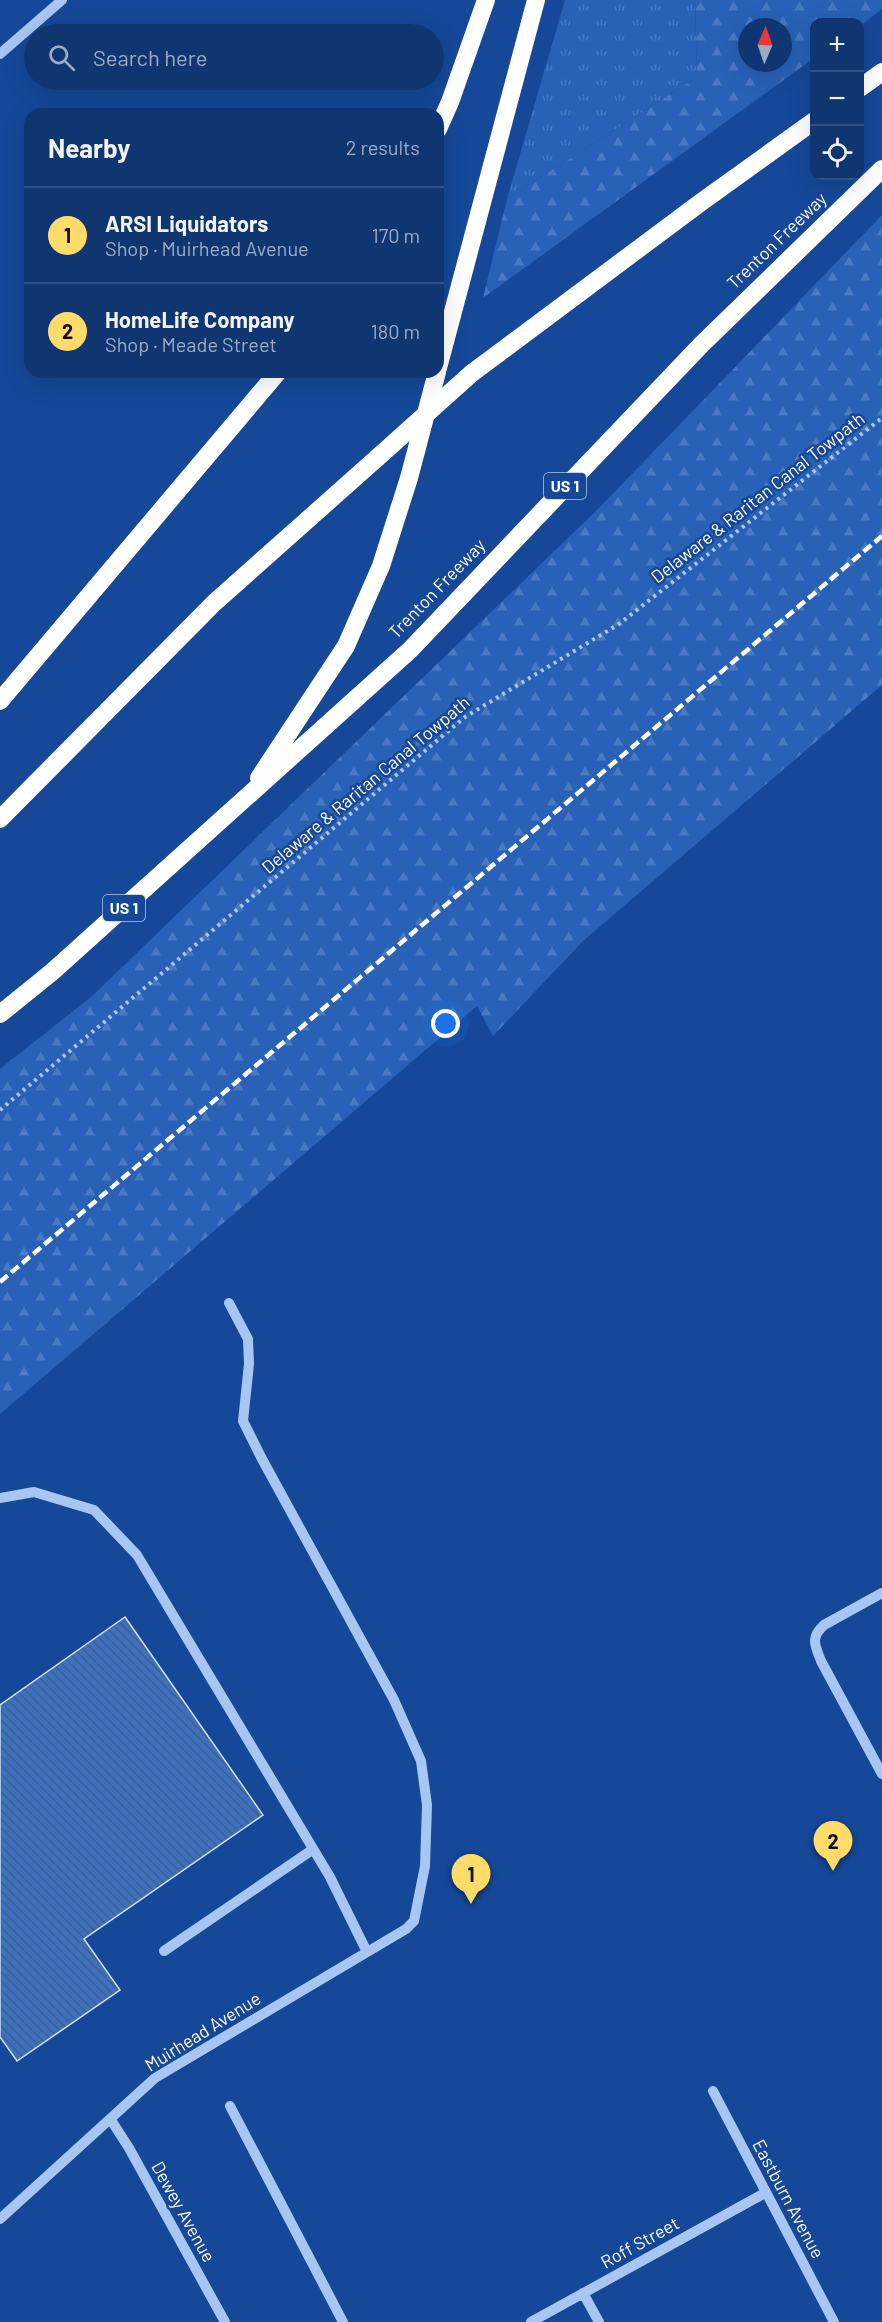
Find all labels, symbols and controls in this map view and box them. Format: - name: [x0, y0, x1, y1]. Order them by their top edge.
- north arrow: [738, 18, 792, 72]
- map controls: [810, 18, 864, 180]
- button: +: [810, 18, 864, 72]
- search box: [24, 24, 444, 90]
- icon: search: [45, 41, 78, 74]
- text: Search here: [93, 44, 207, 70]
- button: −: [810, 72, 864, 126]
- button: locate: [810, 126, 864, 180]
- text: Nearby: [48, 132, 130, 163]
- text: 2 results: [346, 135, 420, 159]
- street label: Trenton Freeway: [722, 187, 831, 293]
- text: ARSI Liquidators: [105, 210, 268, 236]
- text: 1: [64, 223, 71, 247]
- text: 170 m: [372, 223, 420, 247]
- text: Shop · Muirhead Avenue: [105, 236, 309, 260]
- text: HomeLife Company: [105, 306, 295, 332]
- text: 2: [62, 319, 73, 343]
- text: 180 m: [371, 319, 420, 343]
- text: Shop · Meade Street: [105, 332, 277, 356]
- street label: Delaware & Raritan Canal Towpath: [646, 407, 868, 587]
- road number: US 1: [544, 473, 586, 499]
- street label: Trenton Freeway: [383, 534, 489, 643]
- street label: Delaware & Raritan Canal Towpath: [257, 691, 474, 878]
- road number: US 1: [103, 895, 145, 921]
- your location: [431, 1009, 460, 1038]
- pin: 2: [814, 1822, 852, 1871]
- pin: 1: [452, 1854, 490, 1904]
- street label: Muirhead Avenue: [140, 1987, 265, 2076]
- street label: Eastburn Avenue: [748, 2135, 830, 2262]
- street label: Dewey Avenue: [147, 2157, 221, 2266]
- street label: Roff Street: [596, 2212, 683, 2273]

